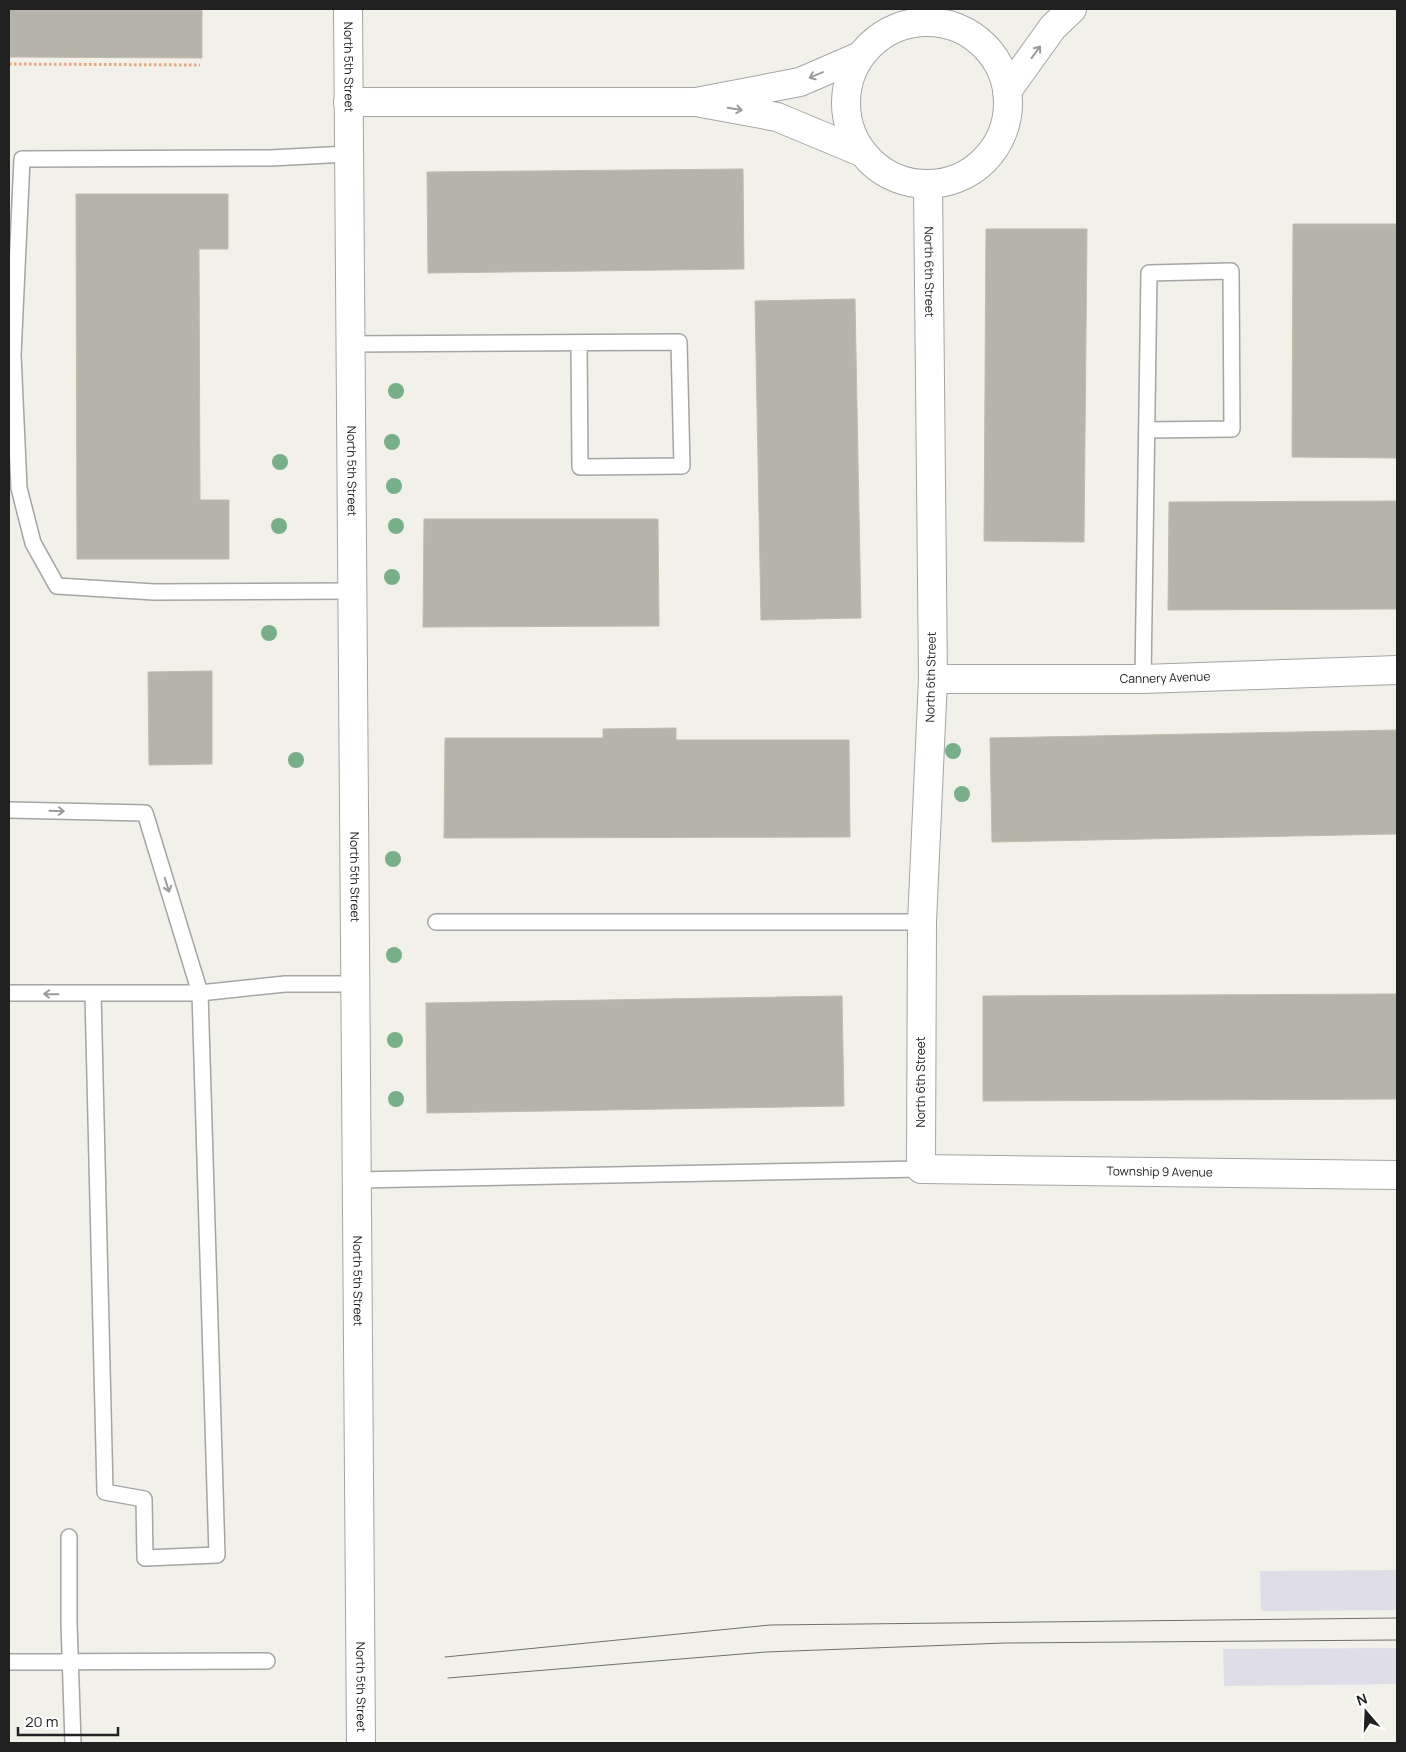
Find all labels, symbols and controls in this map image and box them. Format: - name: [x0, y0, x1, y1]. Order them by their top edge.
- street label: North 5th Street: [340, 22, 358, 113]
- one-way arrow: [1031, 45, 1041, 59]
- one-way arrow: [809, 71, 824, 81]
- one-way arrow: [727, 105, 743, 115]
- street label: North 6th Street: [920, 226, 938, 318]
- street label: North 5th Street: [343, 426, 361, 517]
- street label: North 6th Street: [921, 631, 940, 723]
- street label: Cannery Avenue: [1120, 668, 1211, 687]
- one-way arrow: [49, 806, 65, 816]
- street label: North 5th Street: [346, 832, 364, 923]
- one-way arrow: [163, 877, 172, 893]
- one-way arrow: [43, 989, 60, 999]
- street label: North 6th Street: [912, 1036, 929, 1128]
- street label: Township 9 Avenue: [1107, 1162, 1213, 1181]
- street label: North 5th Street: [349, 1236, 367, 1327]
- street label: North 5th Street: [352, 1642, 370, 1732]
- north arrow: [1341, 1687, 1391, 1737]
- text: N: [1354, 1689, 1369, 1710]
- scale bar: [18, 1704, 118, 1736]
- text: 20 m: [25, 1711, 58, 1732]

